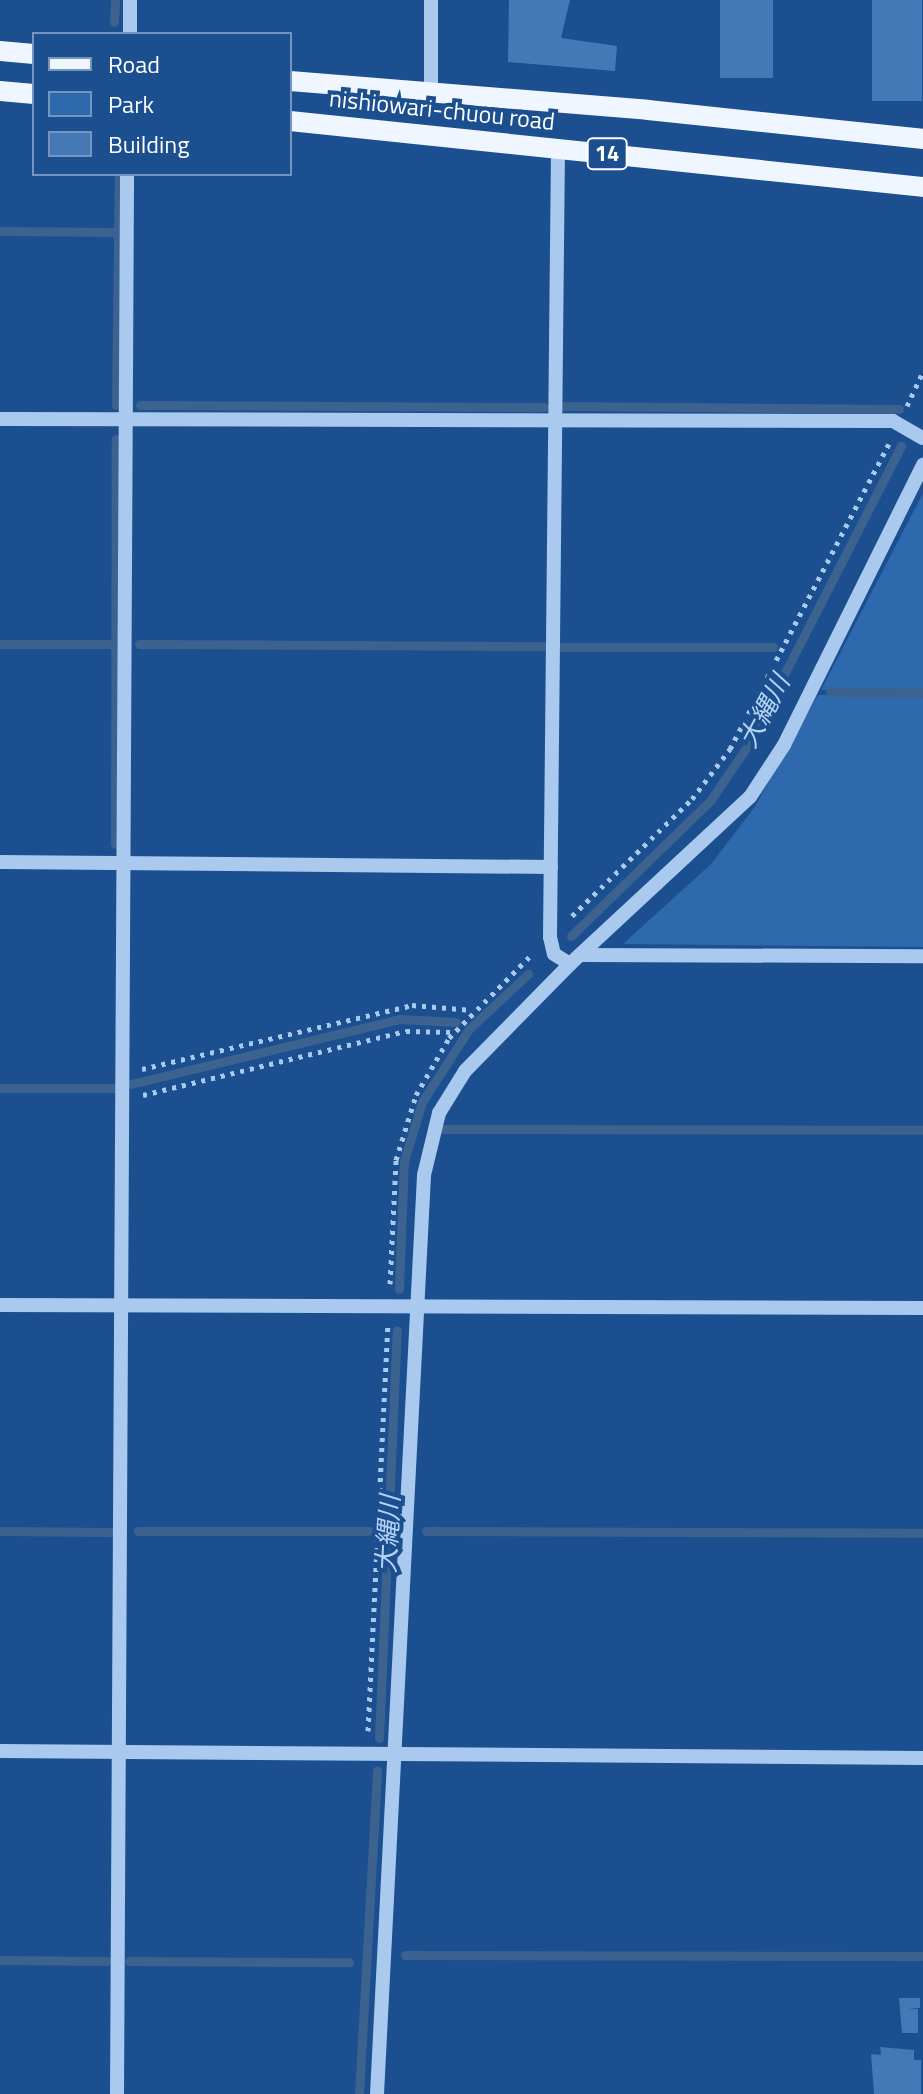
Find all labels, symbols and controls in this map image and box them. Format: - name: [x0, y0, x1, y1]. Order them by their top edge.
- legend: [32, 32, 292, 176]
- text: Road: [108, 46, 160, 82]
- street label: nishiowari-chuou road: [328, 84, 556, 136]
- text: Park: [108, 86, 154, 122]
- text: Building: [108, 126, 190, 162]
- road number: 14: [585, 136, 629, 172]
- water label: 大縄川: [732, 669, 796, 753]
- water label: 大縄川: [370, 1494, 406, 1574]

